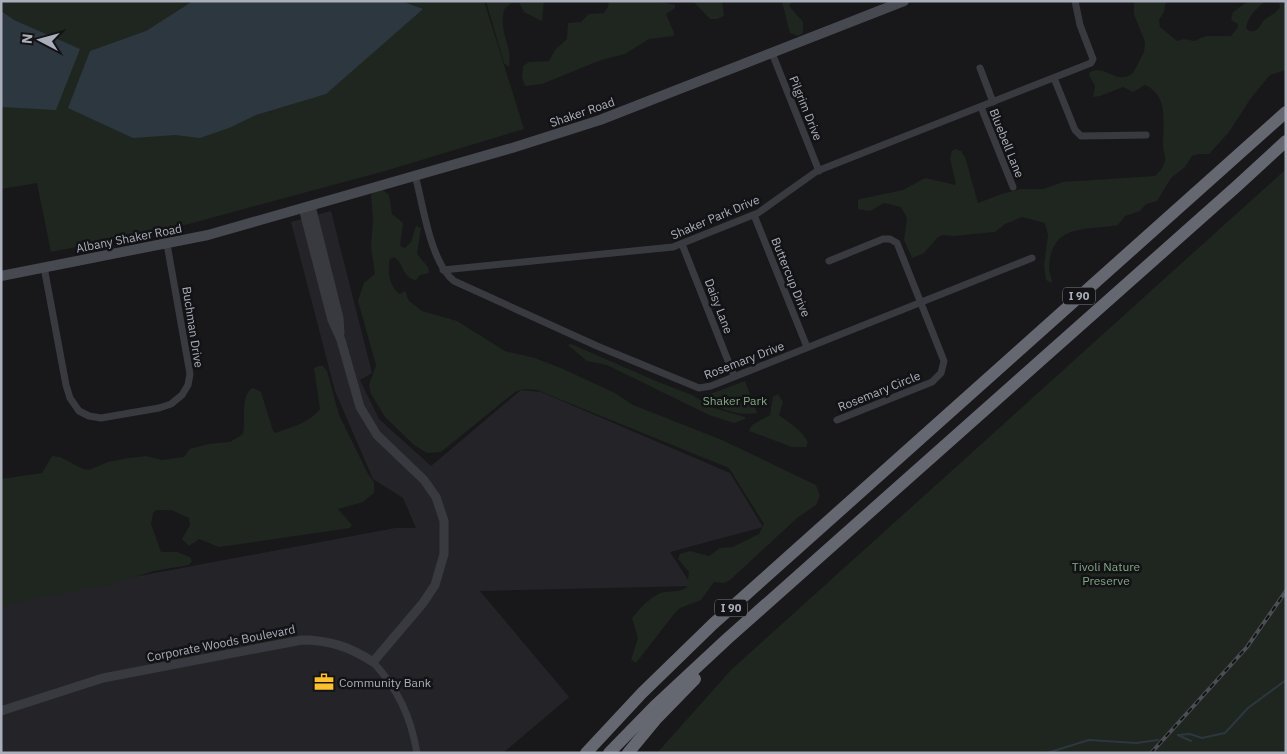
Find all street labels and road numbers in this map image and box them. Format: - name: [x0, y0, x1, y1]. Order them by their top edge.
- street label: Pilgrim Drive: [786, 73, 826, 143]
- street label: Shaker Road: [548, 94, 616, 130]
- street label: Bluebell Lane: [986, 106, 1028, 180]
- street label: Shaker Park Drive: [668, 191, 762, 242]
- street label: Albany Shaker Road: [75, 220, 183, 256]
- street label: Buttercup Drive: [768, 235, 814, 319]
- street label: Daisy Lane: [702, 276, 736, 336]
- street label: Buchman Drive: [179, 285, 207, 369]
- road number: I 90: [1063, 288, 1095, 304]
- street label: Rosemary Drive: [702, 338, 787, 382]
- street label: Rosemary Circle: [836, 367, 923, 414]
- road number: I 90: [715, 600, 747, 616]
- street label: Corporate Woods Boulevard: [146, 621, 296, 665]

